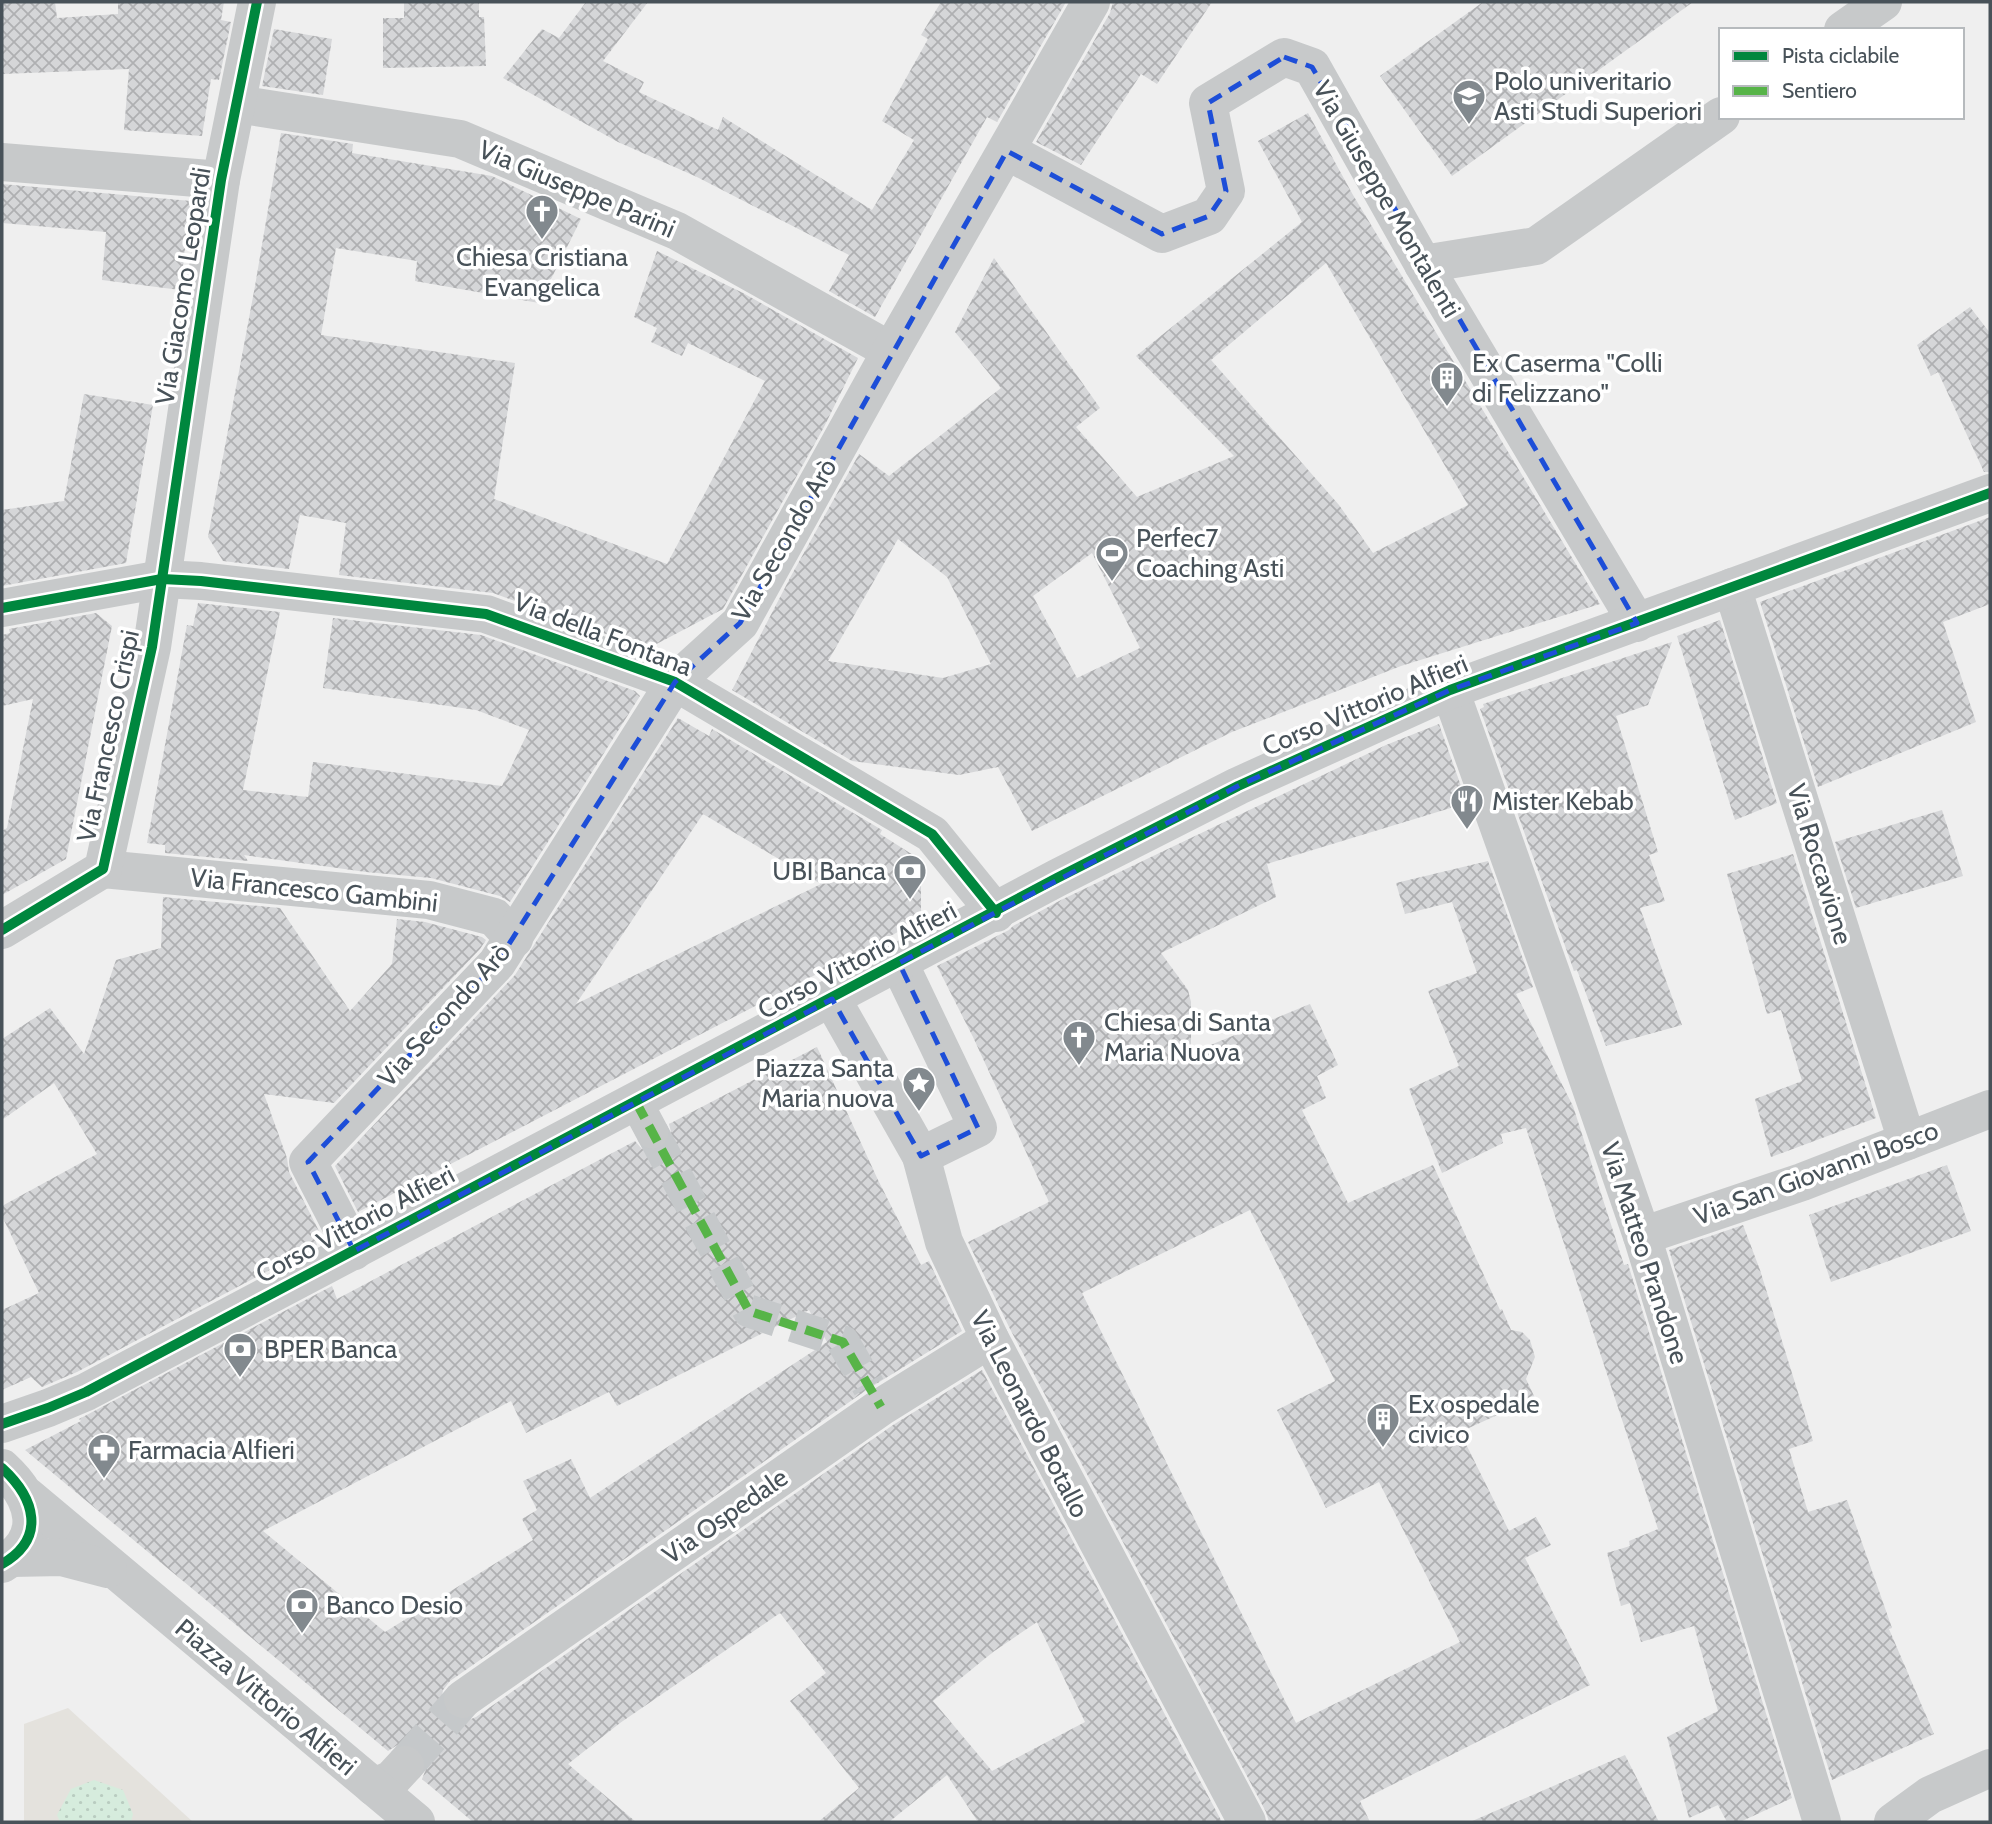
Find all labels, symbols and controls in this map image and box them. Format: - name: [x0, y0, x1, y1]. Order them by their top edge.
- legend: [1719, 28, 1964, 119]
- text: Pista ciclabile: [1782, 43, 1899, 68]
- place label: Polo univeritario Asti Studi Superiori: [1494, 65, 1702, 127]
- street label: Via Giuseppe Montalenti: [1306, 75, 1468, 323]
- school or university icon: Polo univeritario Asti Studi Superiori: [1450, 77, 1488, 126]
- text: Sentiero: [1782, 78, 1857, 103]
- street label: Via Giuseppe Parini: [474, 133, 680, 245]
- street label: Via Giacomo Leopardi: [148, 165, 218, 407]
- church icon: Chiesa Cristiana Evangelica: [523, 192, 561, 241]
- place label: Chiesa Cristiana Evangelica: [456, 241, 629, 303]
- place label: Ex Caserma "Colli di Felizzano": [1472, 347, 1663, 409]
- building icon: Ex Caserma "Colli di Felizzano": [1428, 359, 1466, 408]
- street label: Via Secondo Arò: [724, 453, 844, 627]
- place label: Perfec7 Coaching Asti: [1136, 522, 1284, 584]
- sports icon: Perfec7 Coaching Asti: [1093, 534, 1131, 583]
- street label: Via della Fontana: [509, 585, 697, 683]
- street label: Via Francesco Crispi: [70, 627, 146, 845]
- street label: Corso Vittorio Alfieri: [1257, 647, 1473, 763]
- street label: Via Roccavione: [1780, 780, 1860, 948]
- restaurant icon: Mister Kebab: [1448, 782, 1486, 831]
- place label: Mister Kebab: [1492, 785, 1634, 817]
- bank icon: UBI Banca: [891, 852, 929, 901]
- place label: UBI Banca: [772, 855, 887, 887]
- street label: Via Francesco Gambini: [189, 861, 439, 919]
- street label: Corso Vittorio Alfieri: [752, 894, 962, 1026]
- street label: Via Secondo Arò: [371, 936, 517, 1094]
- place label: Chiesa di Santa Maria Nuova: [1104, 1006, 1272, 1068]
- church icon: Chiesa di Santa Maria Nuova: [1060, 1018, 1098, 1067]
- place label: Piazza Santa Maria nuova: [755, 1052, 895, 1114]
- place icon: Piazza Santa Maria nuova: [900, 1064, 938, 1113]
- street label: Via San Giovanni Bosco: [1689, 1114, 1943, 1232]
- street label: Via Matteo Prandone: [1594, 1138, 1696, 1368]
- street label: Corso Vittorio Alfieri: [250, 1158, 460, 1290]
- street label: Via Leonardo Botallo: [964, 1305, 1096, 1523]
- bank icon: BPER Banca: [221, 1330, 259, 1379]
- place label: BPER Banca: [264, 1333, 398, 1365]
- place label: Ex ospedale civico: [1408, 1388, 1540, 1450]
- building icon: Ex ospedale civico: [1364, 1400, 1402, 1449]
- pharmacy icon: Farmacia Alfieri: [85, 1431, 123, 1480]
- place label: Farmacia Alfieri: [128, 1434, 295, 1466]
- street label: Via Ospedale: [656, 1461, 794, 1571]
- bank icon: Banco Desio: [283, 1586, 321, 1635]
- place label: Banco Desio: [326, 1589, 463, 1621]
- street label: Piazza Vittorio Alfieri: [169, 1612, 363, 1782]

